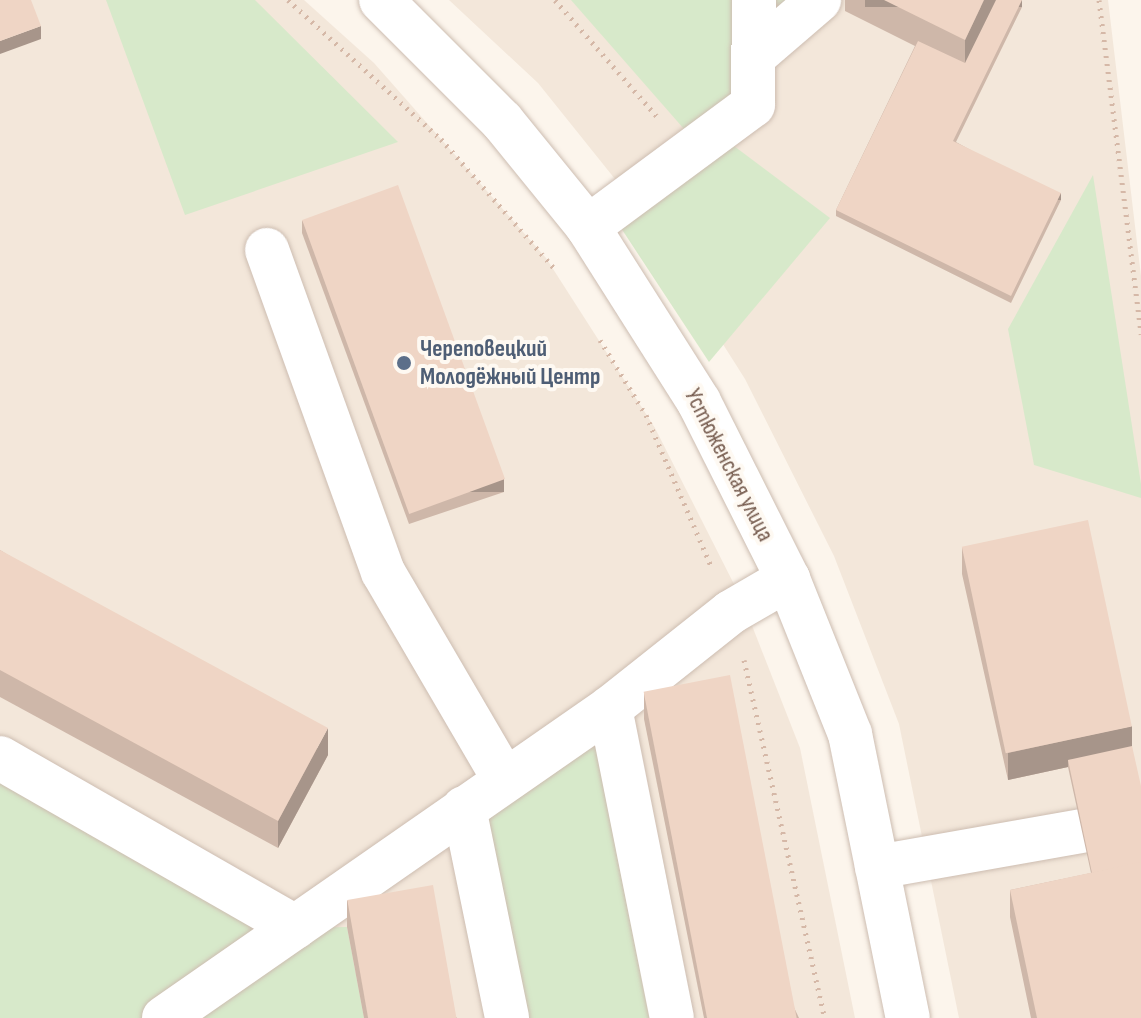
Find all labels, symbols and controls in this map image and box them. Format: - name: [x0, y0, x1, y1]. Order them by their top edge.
- place label: Череповецкий Молодёжный Центр: [420, 335, 600, 391]
- marker: Череповецкий Молодёжный Центр: [395, 354, 413, 372]
- street label: Устюженская улица: [678, 384, 780, 546]

